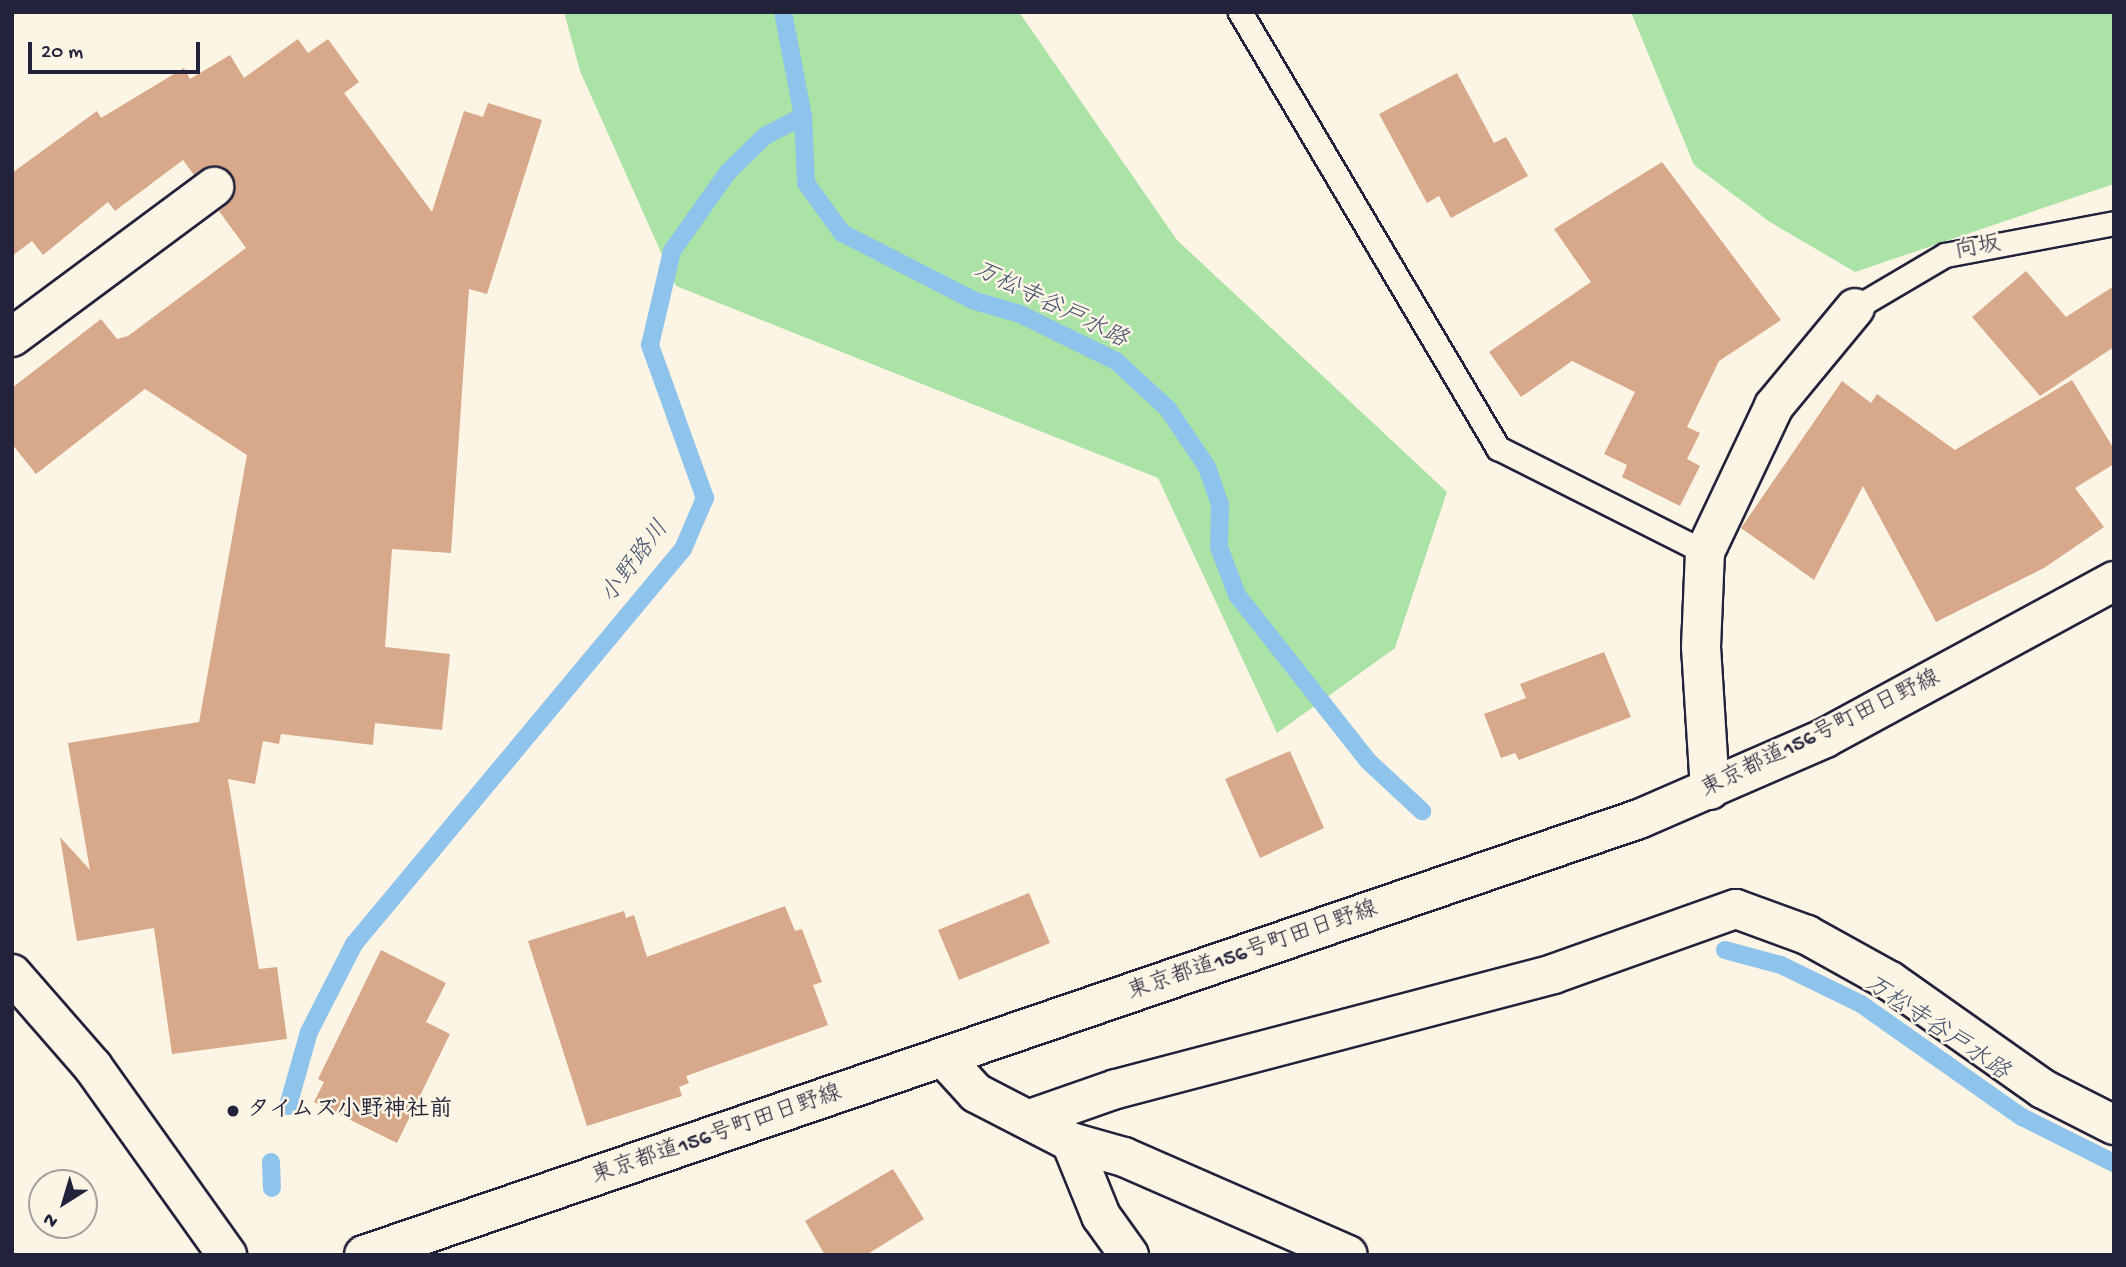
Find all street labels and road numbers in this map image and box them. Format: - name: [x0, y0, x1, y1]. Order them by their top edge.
- street label: 向坂: [1953, 231, 2003, 267]
- street label: 東京都道156号町田日野線: [1697, 665, 1945, 805]
- street label: 東京都道156号町田日野線: [1124, 896, 1382, 1008]
- street label: 東京都道156号町田日野線: [588, 1080, 846, 1192]

